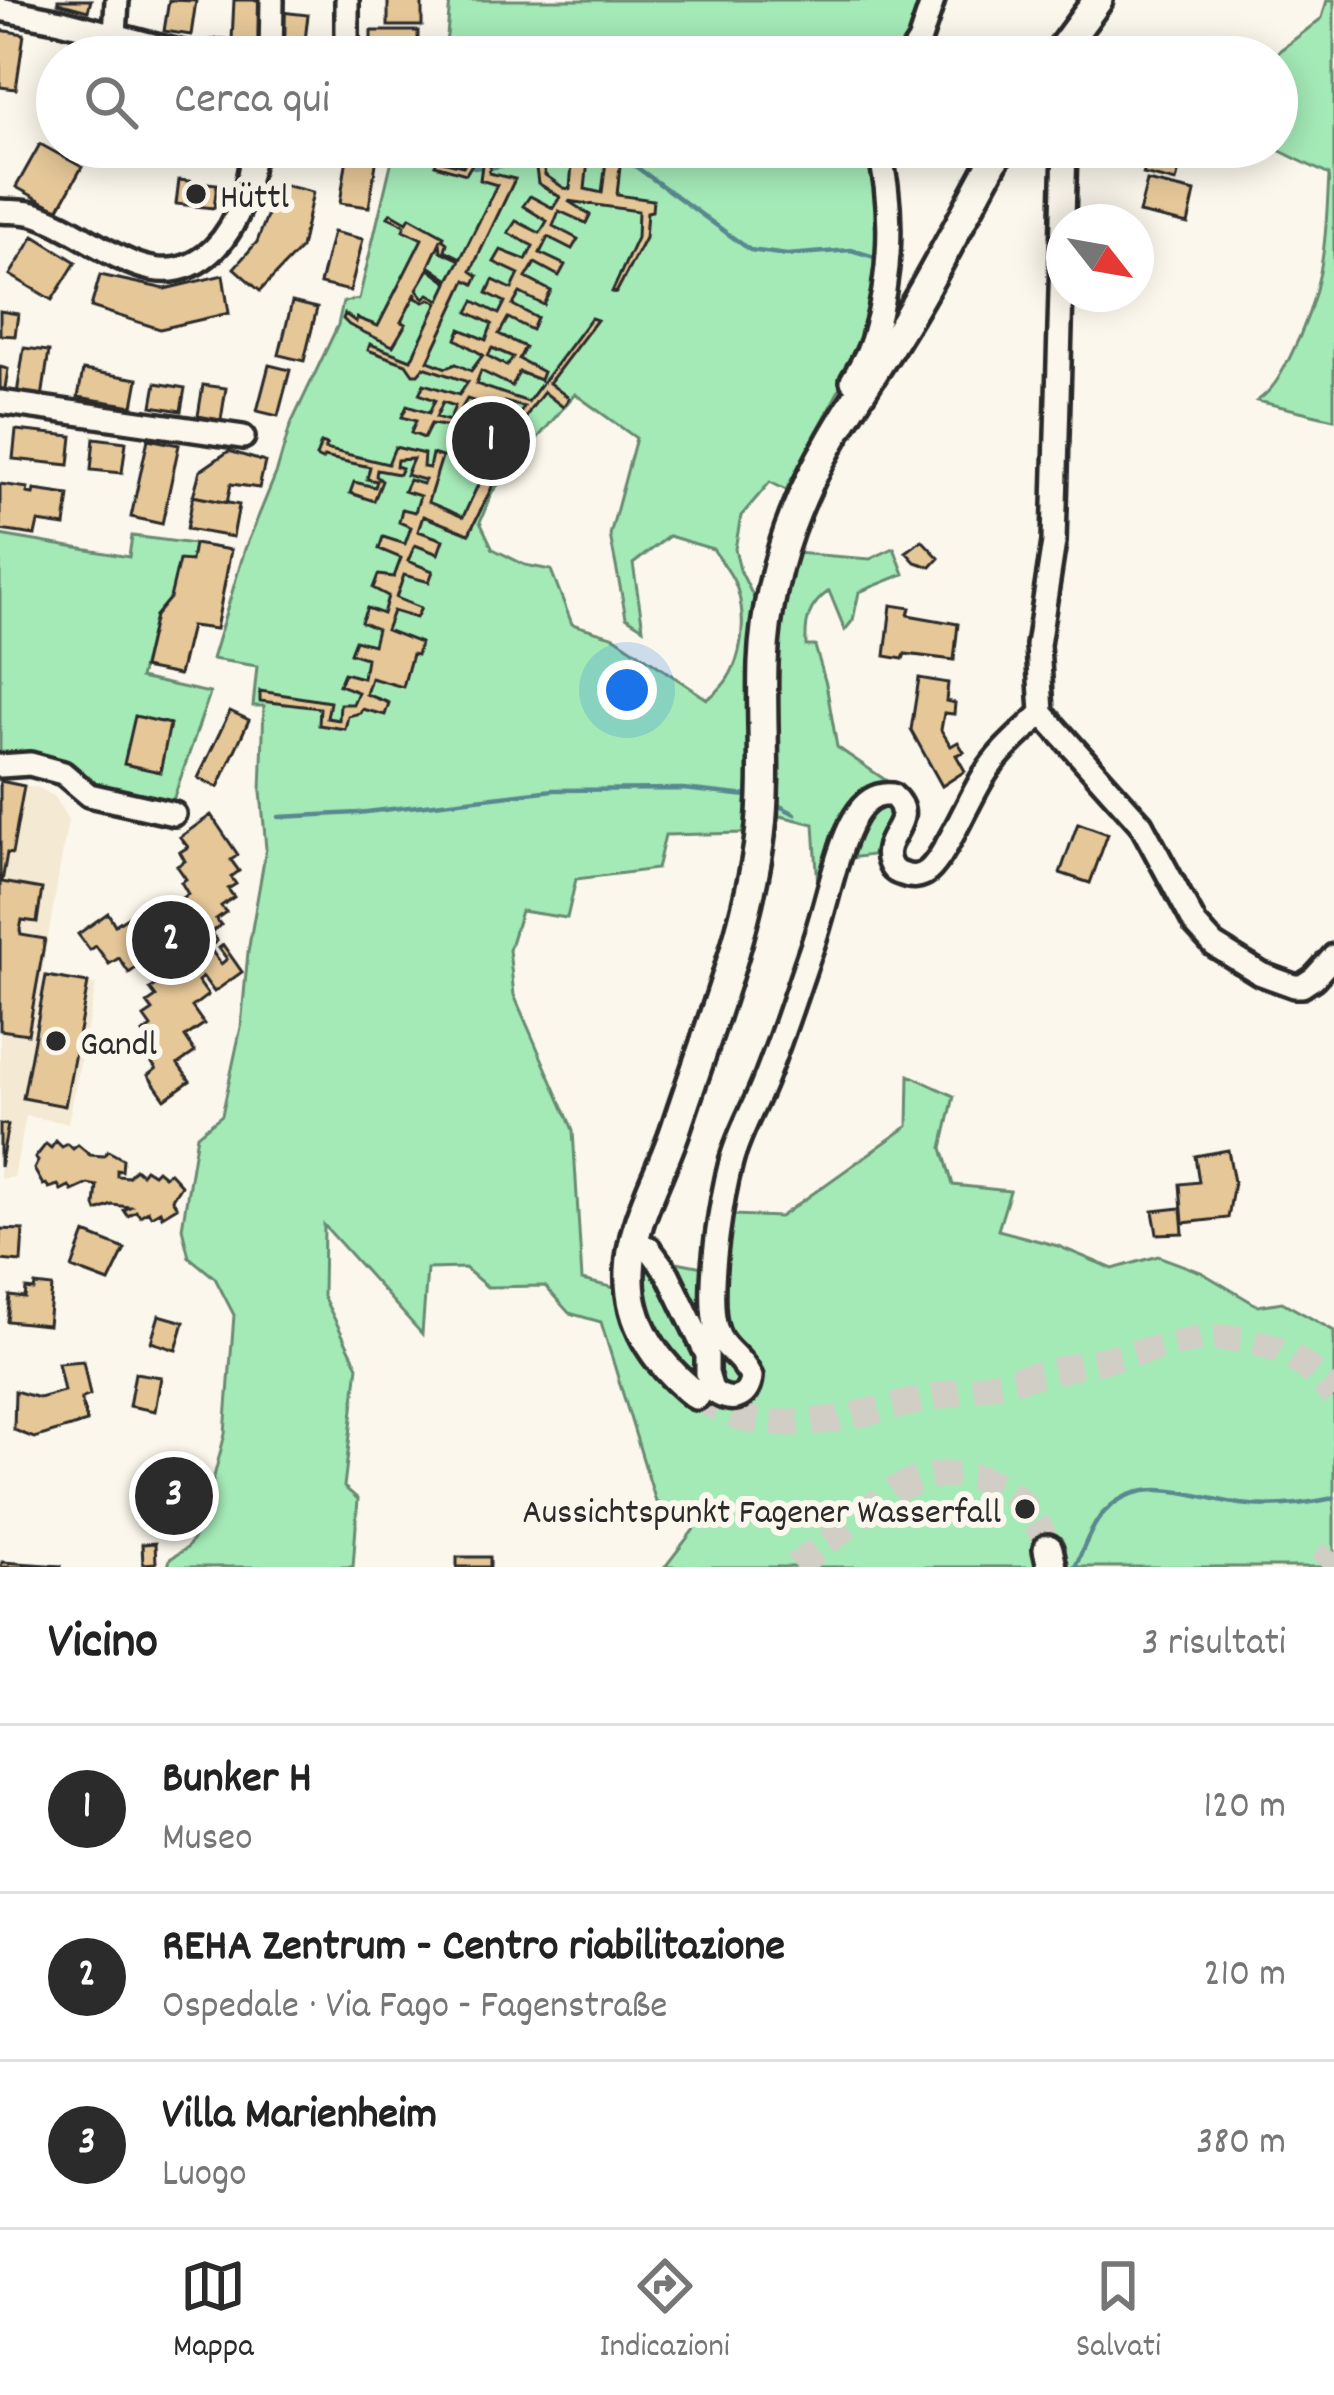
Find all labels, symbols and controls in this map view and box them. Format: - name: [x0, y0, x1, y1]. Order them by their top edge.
- search box: [36, 36, 1298, 168]
- icon: search: [78, 69, 144, 135]
- text: Cerca qui: [174, 70, 330, 134]
- place label: Hüttl: [220, 174, 290, 226]
- marker: Hüttl: [183, 181, 209, 207]
- north arrow: [1046, 204, 1154, 312]
- pin: 1: [452, 396, 530, 486]
- your location: [597, 660, 657, 720]
- pin: 2: [132, 895, 210, 985]
- place label: Gandl: [80, 1021, 158, 1073]
- marker: Gandl: [43, 1028, 69, 1054]
- pin: 3: [135, 1451, 213, 1541]
- place label: Aussichtspunkt Fagener Wasserfall: [522, 1489, 1001, 1541]
- marker: Aussichtspunkt Fagener Wasserfall: [1012, 1496, 1038, 1522]
- text: Vicino: [48, 1609, 158, 1681]
- text: 3 risultati: [1141, 1618, 1286, 1673]
- text: Bunker H: [162, 1749, 312, 1813]
- text: 1: [83, 1781, 91, 1836]
- text: 120 m: [1203, 1781, 1286, 1836]
- text: Museo: [162, 1813, 253, 1868]
- text: REHA Zentrum - Centro riabilitazione: [162, 1917, 785, 1981]
- text: 2: [78, 1949, 96, 2004]
- text: 210 m: [1203, 1949, 1286, 2004]
- text: Ospedale · Via Fago - Fagenstraße: [162, 1981, 667, 2036]
- text: Villa Marienheim: [162, 2085, 437, 2149]
- text: 3: [78, 2117, 96, 2172]
- text: 380 m: [1196, 2117, 1286, 2172]
- text: Luogo: [162, 2149, 247, 2204]
- tab: Mappa: [173, 2253, 254, 2372]
- tab: Indicazioni: [600, 2253, 730, 2372]
- tab: Salvati: [1076, 2253, 1161, 2372]

